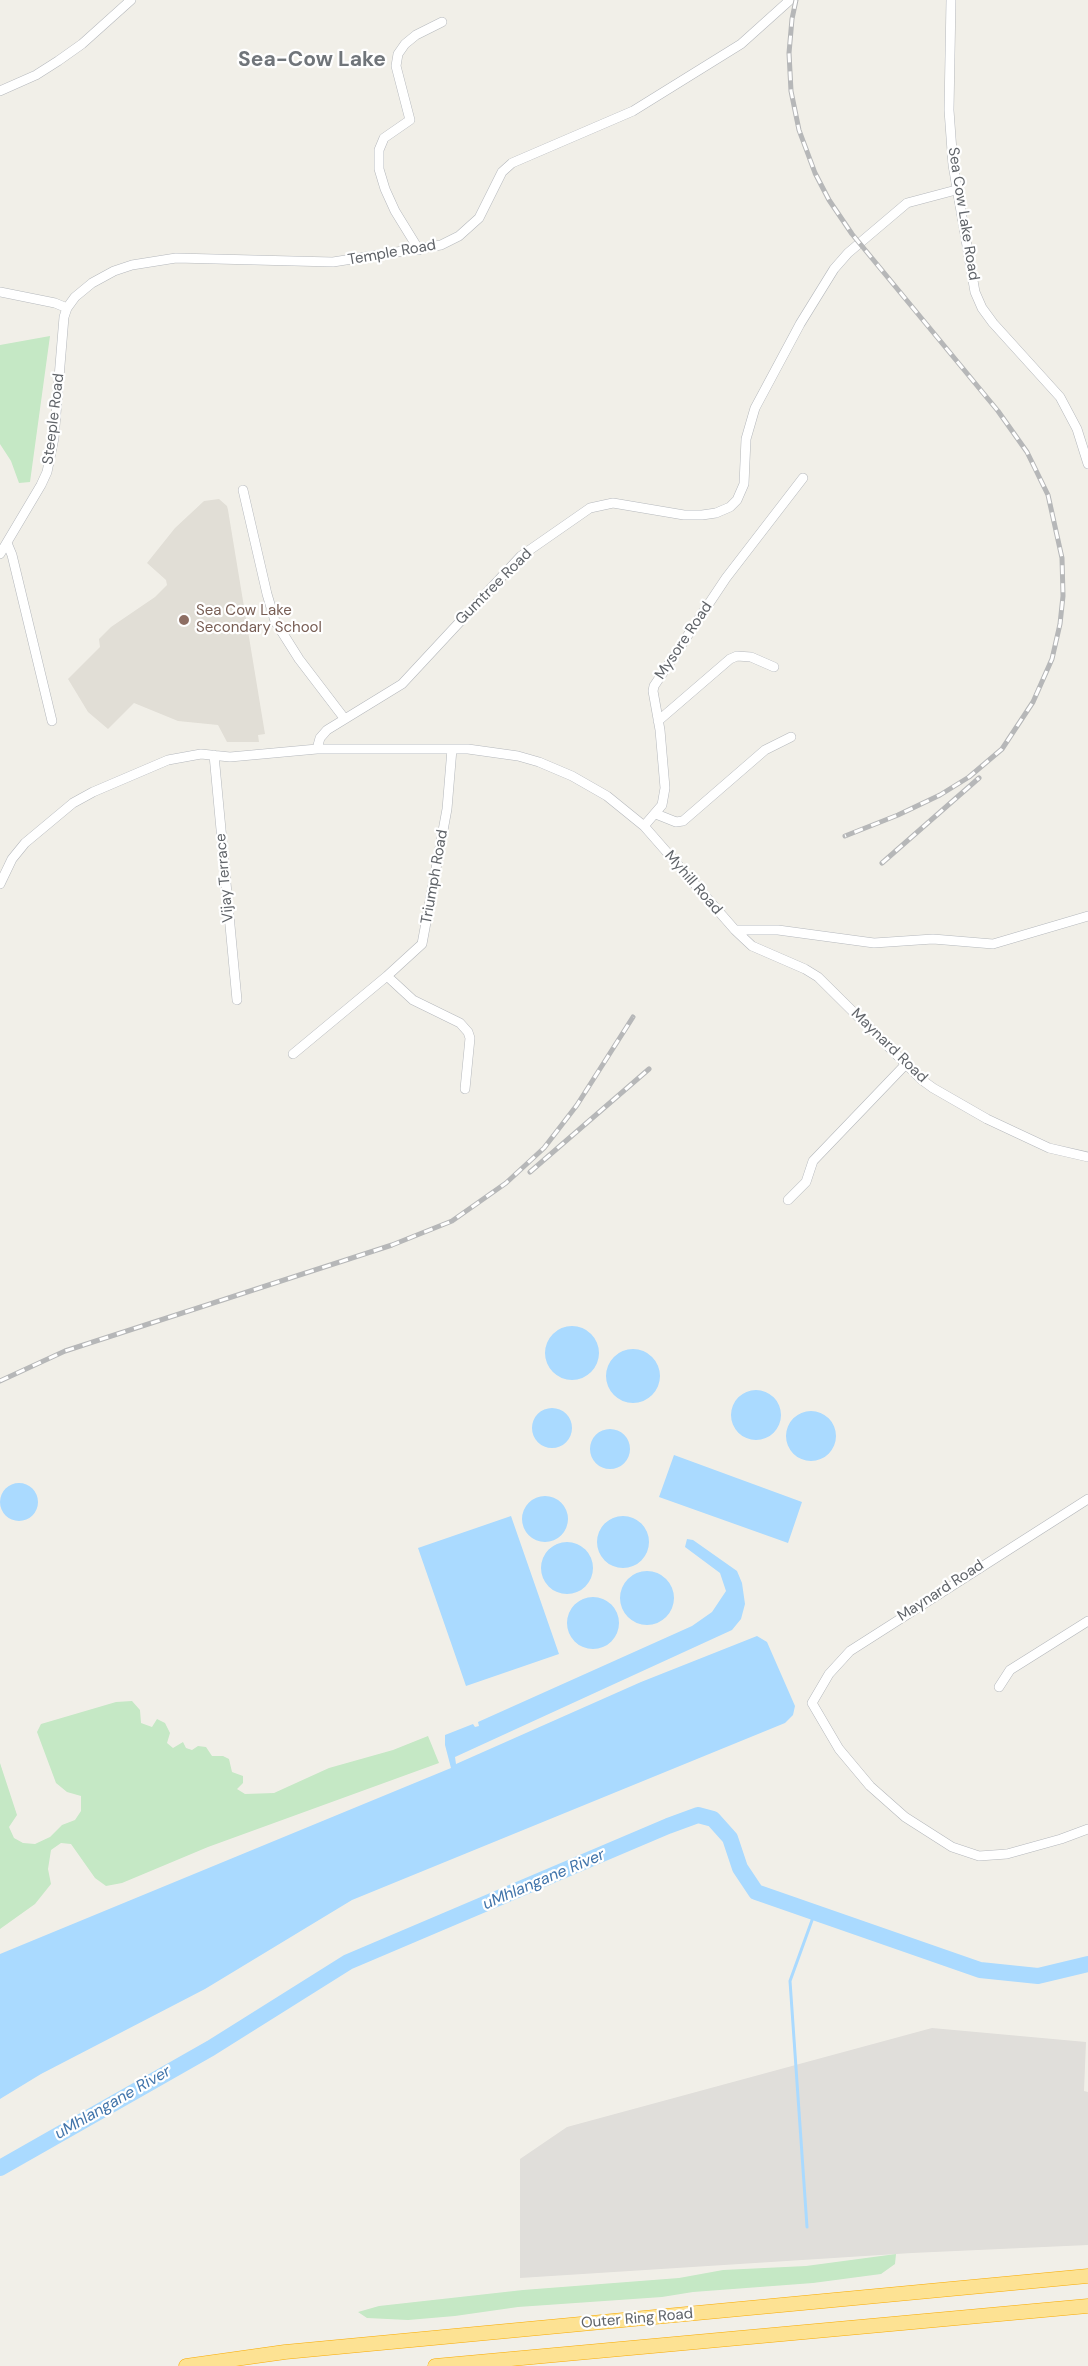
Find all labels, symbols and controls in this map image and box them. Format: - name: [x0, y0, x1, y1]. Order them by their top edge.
- district label: Sea-Cow Lake: [238, 47, 386, 73]
- street label: Sea Cow Lake Road: [944, 146, 982, 282]
- street label: Temple Road: [347, 236, 437, 270]
- street label: Steeple Road: [39, 372, 69, 466]
- street label: Gumtree Road: [452, 545, 536, 629]
- street label: Mysore Road: [651, 599, 717, 683]
- place label: Sea Cow Lake Secondary School: [196, 602, 322, 637]
- marker: Sea Cow Lake Secondary School: [177, 613, 191, 627]
- street label: Triumph Road: [418, 828, 452, 926]
- street label: Vijay Terrace: [212, 833, 238, 923]
- street label: Myhill Road: [660, 847, 726, 919]
- street label: Maynard Road: [847, 1005, 931, 1087]
- street label: Maynard Road: [894, 1556, 988, 1626]
- water label: uMhlangane River: [480, 1846, 608, 1914]
- water label: uMhlangane River: [52, 2062, 174, 2144]
- street label: Outer Ring Road: [580, 2305, 694, 2333]

